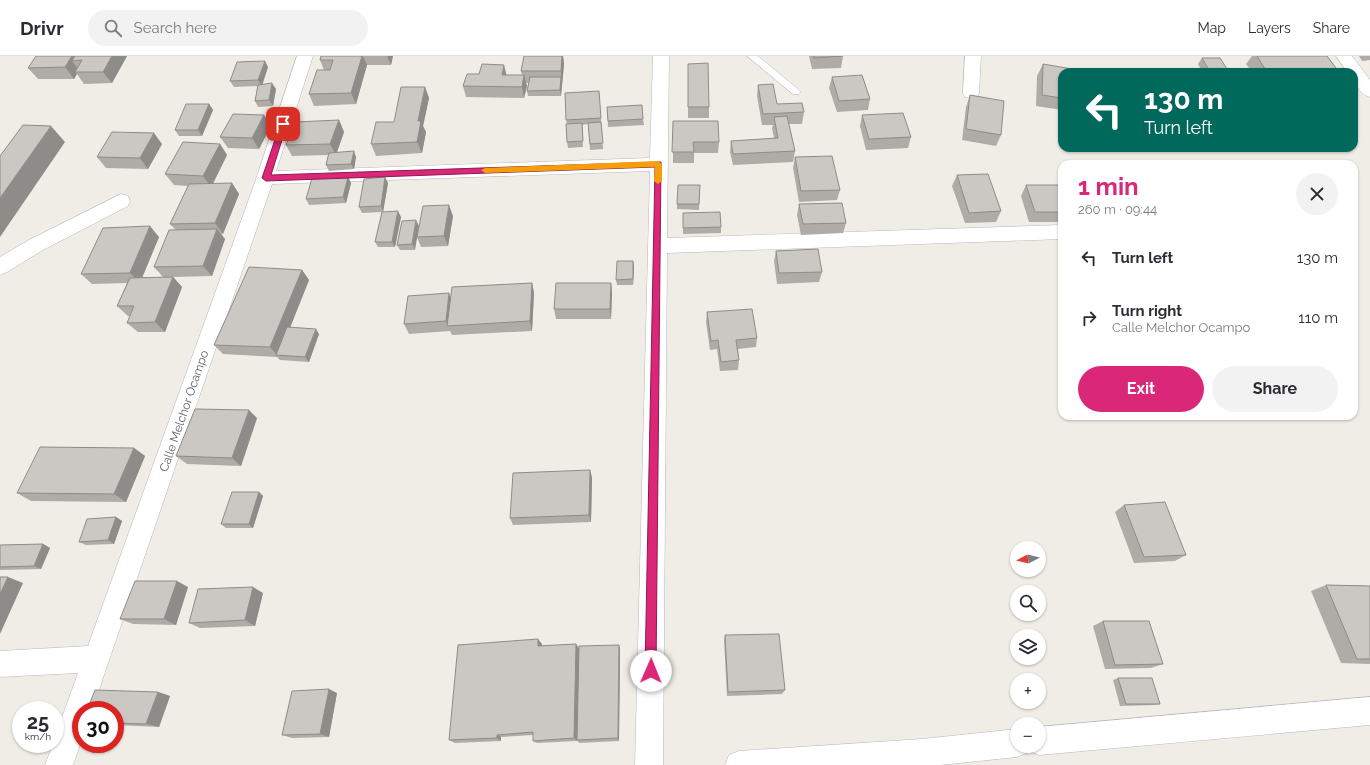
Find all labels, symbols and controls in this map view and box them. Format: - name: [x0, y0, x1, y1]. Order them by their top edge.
- search box: [88, 10, 368, 46]
- text: Drivr: [20, 17, 64, 39]
- icon: search: [102, 17, 124, 39]
- text: Search here: [134, 19, 217, 37]
- text: Map: [1198, 20, 1226, 36]
- text: Layers: [1248, 20, 1291, 36]
- text: Share: [1313, 20, 1350, 36]
- text: 130 m: [1144, 83, 1223, 116]
- icon: left: [1078, 84, 1130, 136]
- pin: [266, 107, 300, 141]
- icon: arrive: [272, 113, 294, 135]
- text: Turn left: [1144, 117, 1213, 138]
- text: 1 min: [1078, 172, 1139, 201]
- button: close: [1296, 173, 1338, 215]
- text: 260 m · 09:44: [1078, 202, 1157, 217]
- icon: left: [1078, 247, 1100, 269]
- text: Turn left: [1112, 249, 1173, 267]
- text: 130 m: [1297, 249, 1338, 267]
- text: Turn right: [1112, 302, 1182, 320]
- icon: right: [1078, 307, 1100, 329]
- text: 110 m: [1298, 309, 1338, 327]
- text: Calle Melchor Ocampo: [1112, 320, 1250, 335]
- street label: Calle Melchor Ocampo: [157, 348, 211, 474]
- button: Exit: [1078, 366, 1204, 412]
- button: Share: [1212, 366, 1338, 412]
- north arrow: [1010, 541, 1046, 577]
- map controls: [1010, 541, 1046, 753]
- button: search: [1010, 585, 1046, 621]
- button: layers: [1010, 629, 1046, 665]
- position arrow: [630, 650, 672, 692]
- button: +: [1010, 673, 1046, 709]
- speed limit sign: 30: [72, 701, 124, 753]
- text: 25: [27, 710, 49, 734]
- button: −: [1010, 717, 1046, 753]
- text: km/h: [25, 731, 51, 742]

